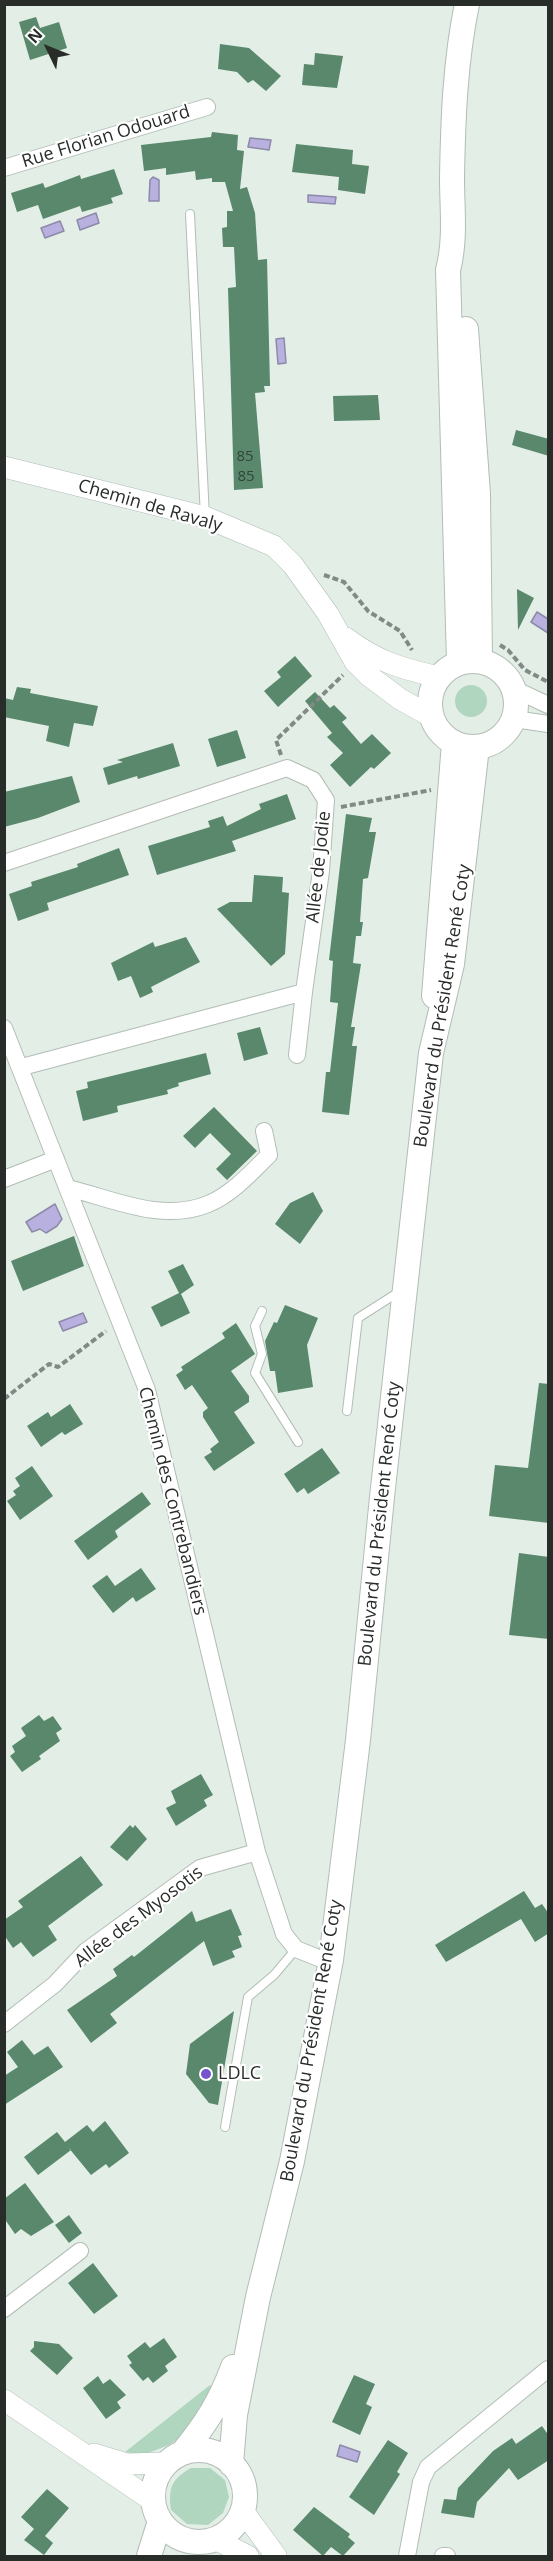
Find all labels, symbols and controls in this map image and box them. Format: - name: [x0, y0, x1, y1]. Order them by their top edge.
- north arrow: [18, 18, 78, 78]
- text: N: [22, 23, 47, 48]
- street label: Rue Florian Odouard: [19, 101, 193, 173]
- house number: 85: [236, 448, 254, 466]
- house number: 85: [237, 468, 255, 486]
- street label: Chemin de Ravaly: [75, 475, 225, 537]
- street label: Allée de Jodie: [302, 810, 336, 924]
- street label: Boulevard du Président René Coty: [410, 863, 476, 1149]
- street label: Boulevard du Président René Coty: [354, 1381, 406, 1667]
- street label: Chemin des Contrebandiers: [133, 1385, 211, 1617]
- street label: Allée des Myosotis: [71, 1862, 207, 1972]
- street label: Boulevard du Président René Coty: [277, 1898, 347, 2184]
- place label: LDLC: [218, 2063, 261, 2085]
- marker: LDLC: [199, 2067, 213, 2081]

